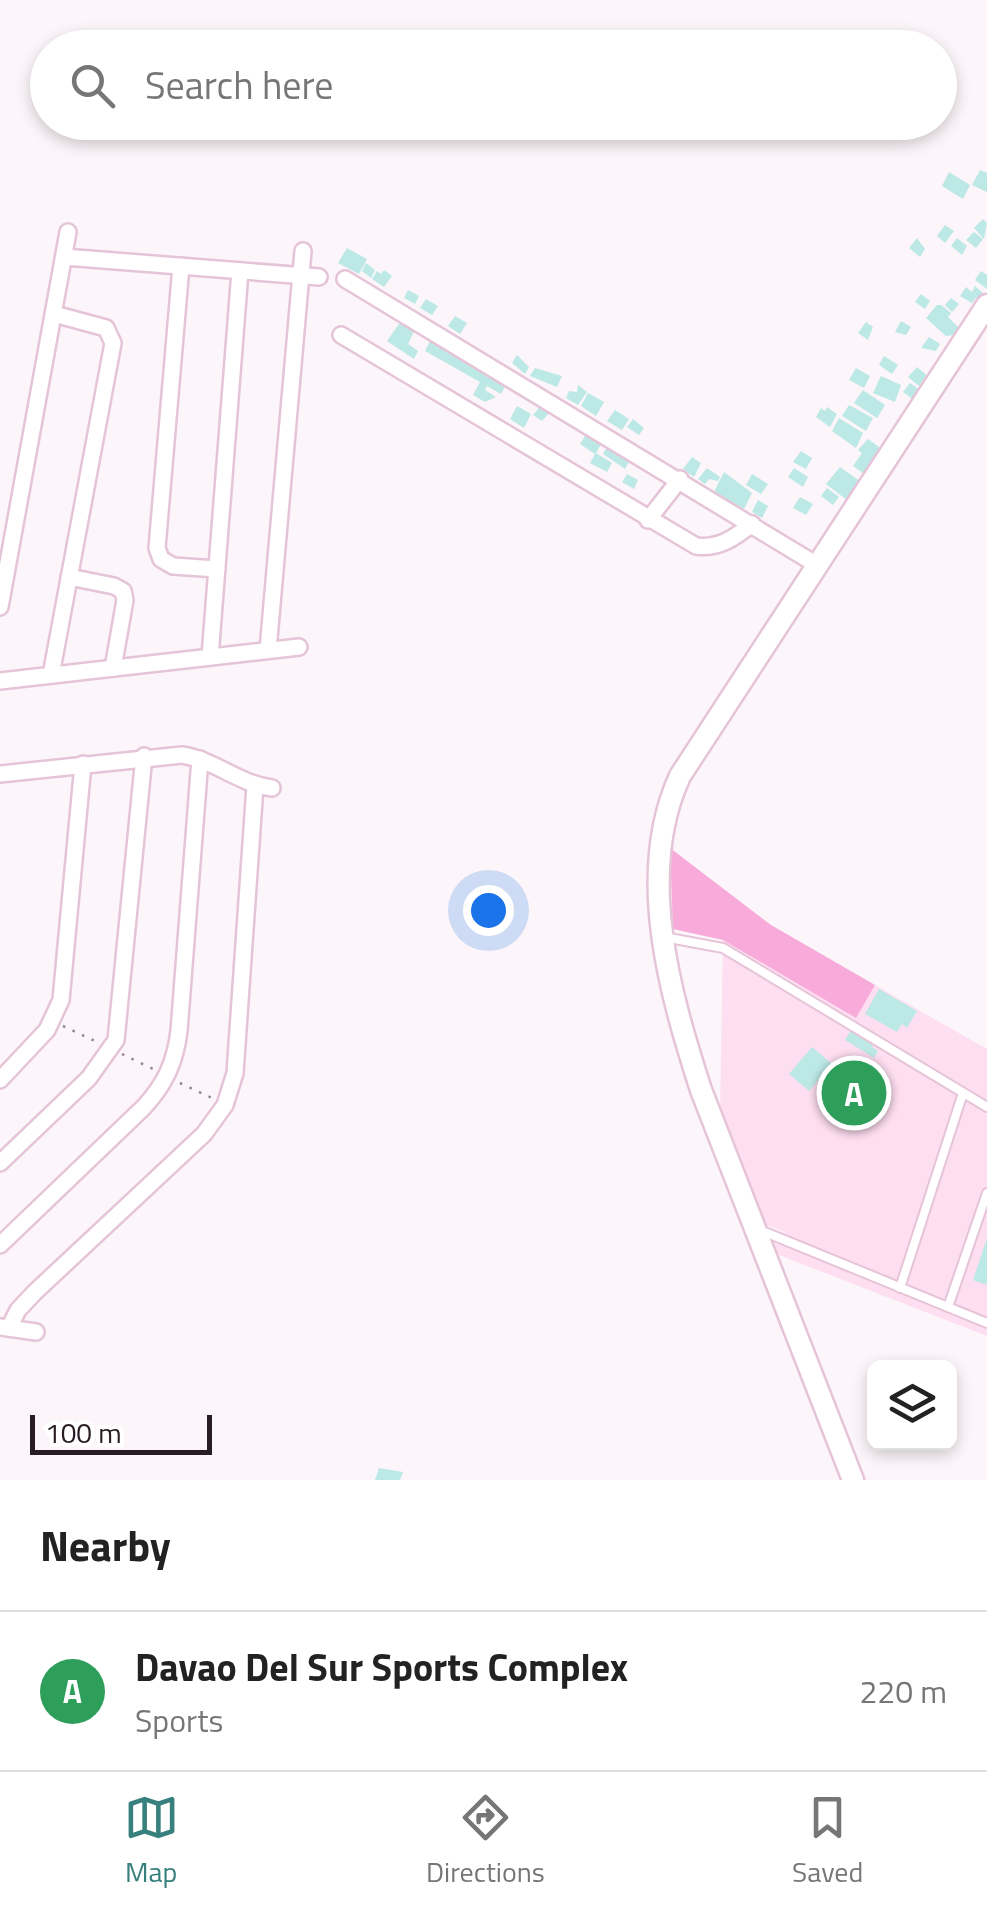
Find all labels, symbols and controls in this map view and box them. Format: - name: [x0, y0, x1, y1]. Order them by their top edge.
- search box: [30, 30, 957, 140]
- text: Search here: [145, 56, 333, 114]
- icon: search: [65, 58, 120, 113]
- your location: [463, 885, 514, 936]
- pin: A: [822, 1056, 886, 1130]
- map controls: [867, 1360, 957, 1450]
- button: layers: [867, 1360, 957, 1450]
- scale bar: [30, 1410, 212, 1454]
- text: 100 m: [45, 1411, 122, 1454]
- text: Nearby: [40, 1513, 171, 1577]
- text: Davao Del Sur Sports Complex: [135, 1638, 628, 1696]
- text: A: [63, 1667, 82, 1715]
- text: 220 m: [859, 1667, 947, 1715]
- text: Sports: [135, 1696, 223, 1744]
- tab: Map: [124, 1790, 179, 1893]
- tab: Directions: [426, 1790, 545, 1893]
- tab: Saved: [792, 1790, 863, 1893]

